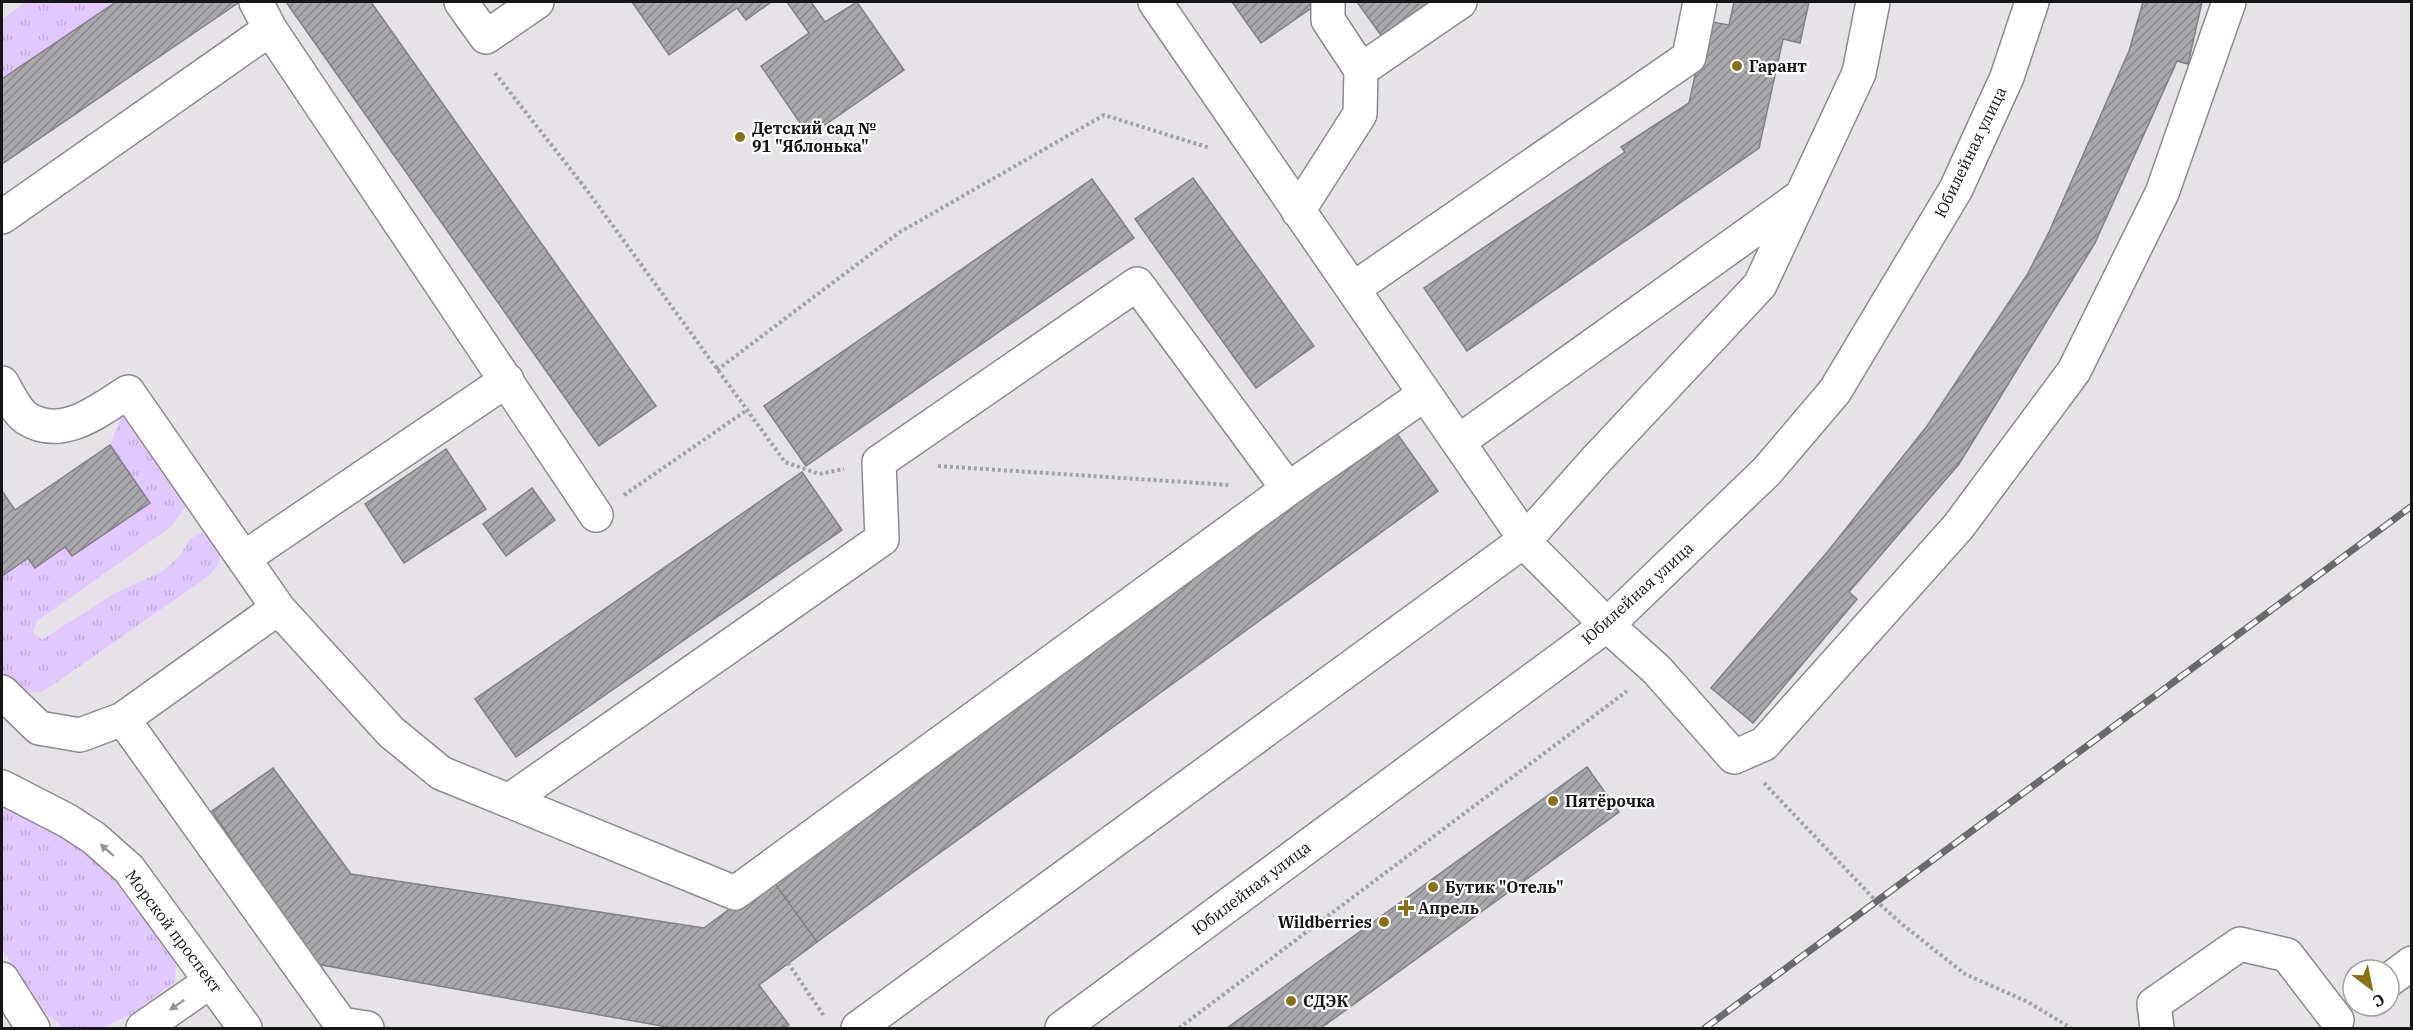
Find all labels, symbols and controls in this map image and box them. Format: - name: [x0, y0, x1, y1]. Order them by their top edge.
- place label: Гарант: [1749, 56, 1807, 76]
- marker: Гарант: [1730, 59, 1744, 73]
- street label: Юбилейная улица: [1930, 83, 2011, 221]
- place label: Детский сад № 91 "Яблонька": [752, 118, 876, 156]
- marker: Детский сад № 91 "Яблонька": [733, 130, 747, 144]
- street label: Юбилейная улица: [1577, 537, 1697, 648]
- place label: Пятёрочка: [1565, 791, 1655, 811]
- marker: Пятёрочка: [1546, 794, 1560, 808]
- street label: Юбилейная улица: [1188, 837, 1315, 939]
- one-way arrow: [100, 844, 115, 857]
- street label: Морской проспект: [121, 866, 227, 996]
- place label: Бутик "Отель": [1445, 877, 1564, 897]
- marker: Бутик "Отель": [1426, 880, 1440, 894]
- place label: Апрель: [1418, 898, 1479, 918]
- marker: Апрель: [1399, 901, 1413, 915]
- place label: Wildberries: [1278, 912, 1372, 932]
- marker: Wildberries: [1377, 915, 1391, 929]
- north arrow: [2341, 958, 2401, 1018]
- text: С: [2369, 989, 2389, 1012]
- place label: СДЭК: [1303, 991, 1348, 1011]
- marker: СДЭК: [1284, 994, 1298, 1008]
- one-way arrow: [169, 999, 185, 1010]

